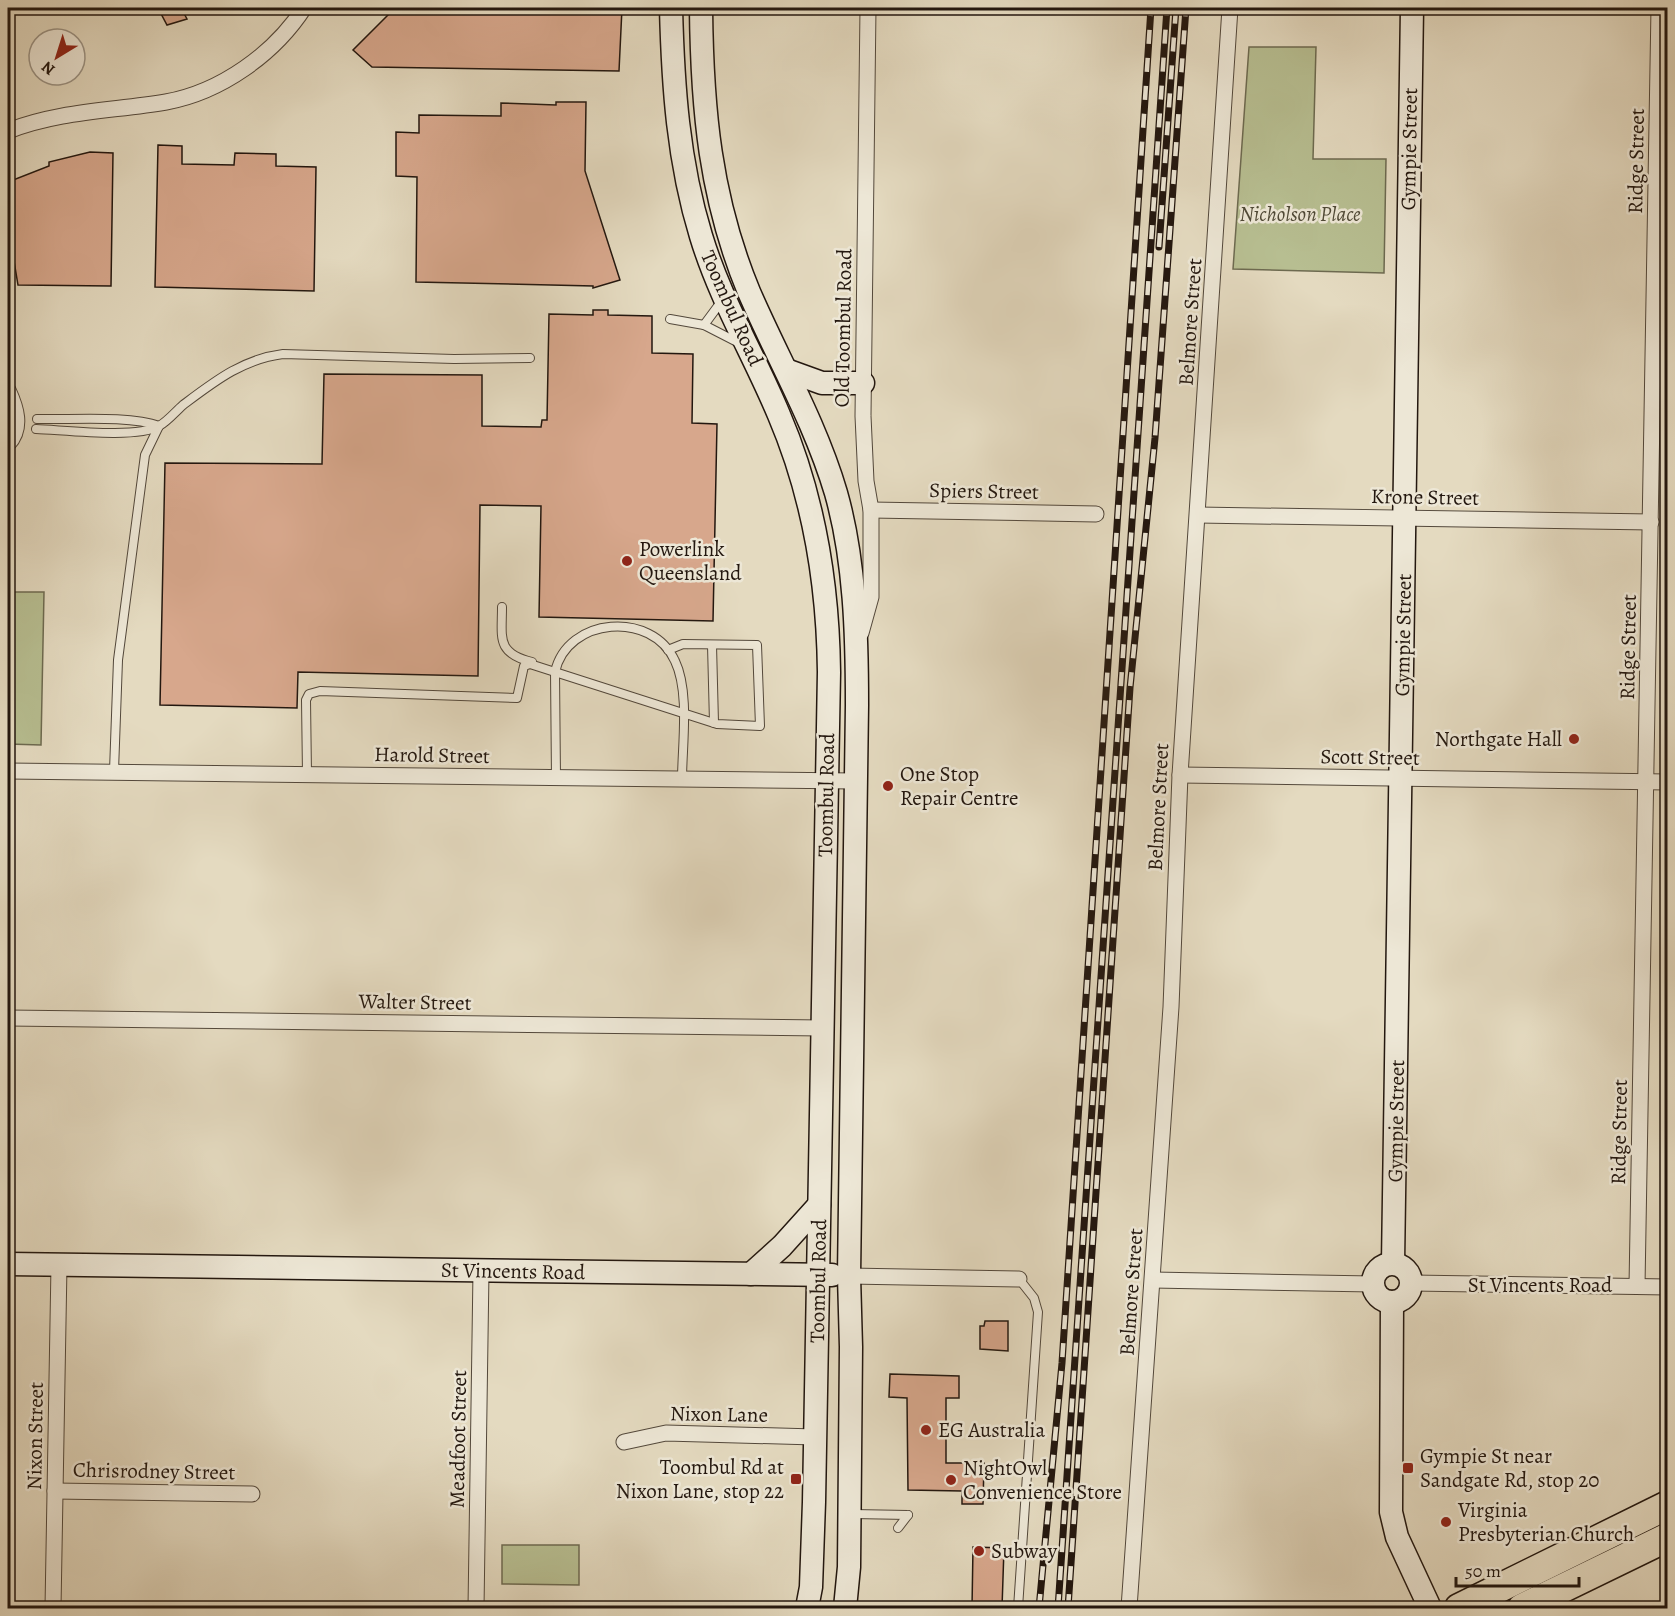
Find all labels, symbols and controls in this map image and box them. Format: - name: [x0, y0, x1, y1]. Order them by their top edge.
- north arrow: [27, 27, 87, 87]
- text: N: [37, 56, 60, 80]
- street label: Gympie Street: [1394, 87, 1424, 211]
- street label: Ridge Street: [1621, 108, 1651, 214]
- park label: Nicholson Place: [1239, 200, 1361, 228]
- street label: Toombul Road: [694, 246, 770, 371]
- street label: Old Toombul Road: [828, 248, 858, 408]
- street label: Belmore Street: [1172, 257, 1208, 387]
- street label: Spiers Street: [929, 476, 1039, 506]
- street label: Krone Street: [1371, 482, 1479, 512]
- place label: Powerlink Queensland: [639, 535, 742, 587]
- marker: Powerlink Queensland: [620, 554, 634, 568]
- street label: Gympie Street: [1388, 573, 1418, 697]
- street label: Ridge Street: [1613, 594, 1643, 700]
- place label: Northgate Hall: [1435, 725, 1562, 753]
- street label: Toombul Road: [811, 732, 841, 857]
- marker: Northgate Hall: [1567, 732, 1581, 746]
- street label: Harold Street: [374, 740, 490, 770]
- street label: Belmore Street: [1141, 742, 1175, 872]
- street label: Scott Street: [1320, 742, 1420, 772]
- place label: One Stop Repair Centre: [900, 760, 1018, 812]
- marker: One Stop Repair Centre: [881, 779, 895, 793]
- street label: Walter Street: [357, 987, 472, 1017]
- street label: Gympie Street: [1381, 1059, 1411, 1183]
- street label: Ridge Street: [1604, 1079, 1634, 1185]
- street label: Toombul Road: [803, 1218, 833, 1343]
- street label: Belmore Street: [1113, 1227, 1149, 1357]
- street label: St Vincents Road: [441, 1256, 586, 1286]
- street label: St Vincents Road: [1468, 1271, 1613, 1299]
- street label: Meadfoot Street: [443, 1370, 473, 1508]
- street label: Nixon Street: [20, 1382, 50, 1490]
- street label: Nixon Lane: [670, 1399, 768, 1429]
- place label: EG Australia: [938, 1416, 1045, 1444]
- marker: EG Australia: [919, 1423, 933, 1437]
- place label: Gympie St near Sandgate Rd, stop 20: [1420, 1442, 1599, 1494]
- place label: Toombul Rd at Nixon Lane, stop 22: [616, 1453, 784, 1505]
- place label: NightOwl Convenience Store: [963, 1454, 1122, 1506]
- street label: Chrisrodney Street: [73, 1456, 236, 1486]
- marker: Gympie St near Sandgate Rd, stop 20: [1401, 1461, 1415, 1475]
- marker: Toombul Rd at Nixon Lane, stop 22: [789, 1472, 803, 1486]
- marker: NightOwl Convenience Store: [944, 1473, 958, 1487]
- place label: Virginia Presbyterian Church: [1457, 1496, 1634, 1548]
- marker: Virginia Presbyterian Church: [1439, 1515, 1453, 1529]
- place label: Subway: [991, 1537, 1058, 1565]
- marker: Subway: [972, 1544, 986, 1558]
- scale bar: [1456, 1550, 1579, 1588]
- text: 50 m: [1465, 1559, 1501, 1583]

